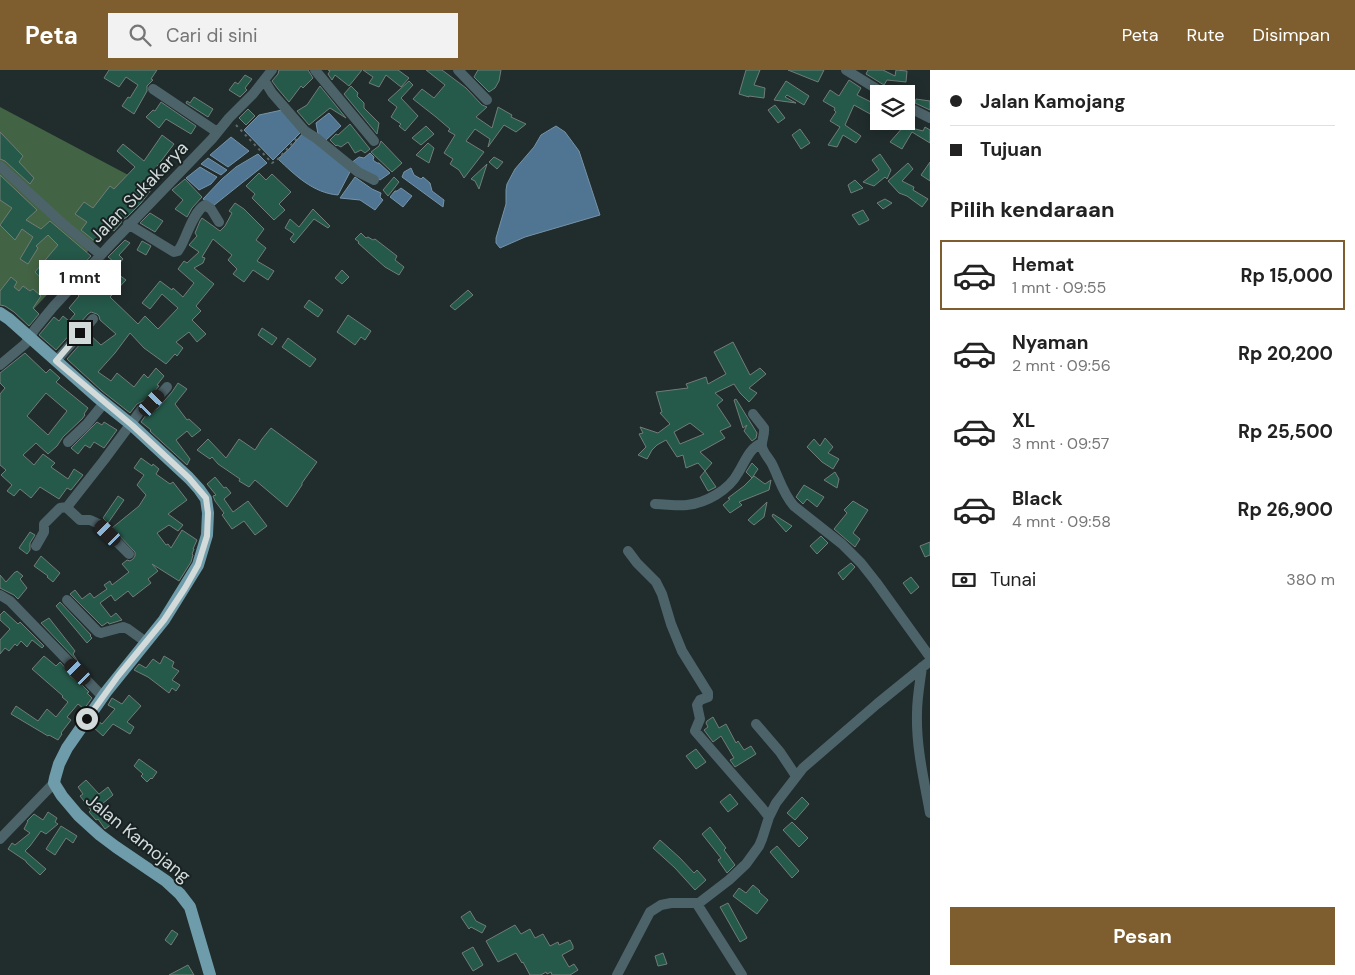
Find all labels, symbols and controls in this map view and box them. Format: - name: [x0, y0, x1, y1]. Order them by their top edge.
- search box: [108, 13, 458, 58]
- text: Peta: [25, 20, 78, 51]
- icon: search: [126, 21, 154, 49]
- text: Cari di sini: [166, 23, 258, 48]
- text: Peta: [1122, 23, 1158, 47]
- text: Rute: [1186, 23, 1225, 47]
- text: Disimpan: [1253, 23, 1330, 47]
- map controls: [870, 85, 915, 130]
- button: layers: [870, 85, 915, 130]
- text: Jalan Kamojang: [980, 89, 1126, 114]
- street label: Jalan Sukakarya: [85, 136, 193, 248]
- text: Tujuan: [980, 137, 1042, 162]
- text: Pilih kendaraan: [950, 195, 1114, 224]
- text: Hemat: [1012, 252, 1074, 277]
- icon: car: [952, 253, 997, 298]
- callout: 1 mnt: [39, 260, 121, 296]
- text: Rp 15,000: [1241, 263, 1333, 288]
- text: 1 mnt: [59, 267, 101, 288]
- text: 1 mnt · 09:55: [1012, 277, 1106, 298]
- route end: [69, 322, 91, 344]
- text: Nyaman: [1012, 330, 1088, 355]
- icon: car: [952, 331, 997, 376]
- text: Rp 20,200: [1238, 341, 1333, 366]
- text: 2 mnt · 09:56: [1012, 355, 1111, 376]
- car: [136, 387, 167, 419]
- text: XL: [1012, 408, 1035, 433]
- icon: car: [952, 409, 997, 454]
- text: Rp 25,500: [1238, 419, 1333, 444]
- text: 3 mnt · 09:57: [1012, 433, 1109, 454]
- text: Black: [1012, 486, 1063, 511]
- icon: car: [952, 487, 997, 532]
- text: Rp 26,900: [1238, 497, 1333, 522]
- text: 4 mnt · 09:58: [1012, 511, 1111, 532]
- car: [92, 517, 123, 549]
- icon: cash: [950, 566, 978, 594]
- text: Tunai: [990, 567, 1036, 592]
- text: 380 m: [1286, 569, 1335, 590]
- car: [62, 656, 93, 688]
- route start: [76, 708, 98, 730]
- street label: Jalan Kamojang: [80, 788, 196, 888]
- button: Pesan: [950, 907, 1335, 965]

